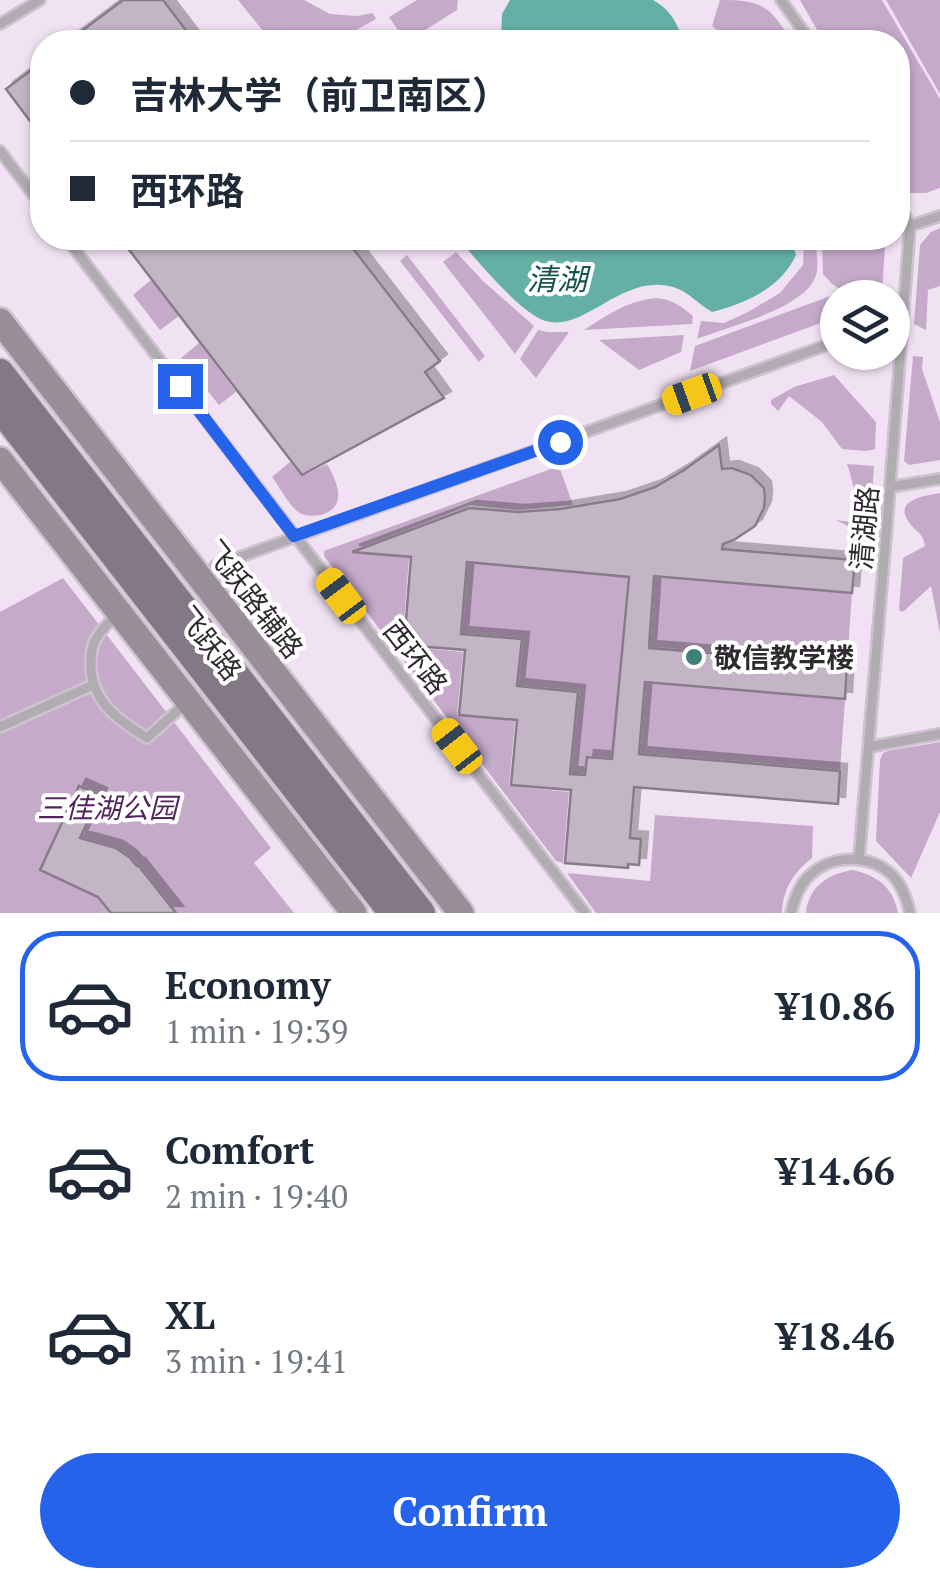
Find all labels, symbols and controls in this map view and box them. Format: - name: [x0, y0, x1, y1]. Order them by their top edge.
- text: 吉林大学（前卫南区）: [130, 70, 510, 120]
- text: 西环路: [130, 166, 244, 216]
- water label: 清湖: [527, 259, 591, 299]
- map controls: [820, 280, 910, 370]
- button: layers: [820, 280, 910, 370]
- route end: [158, 364, 203, 409]
- car: [659, 370, 725, 418]
- route start: [538, 420, 583, 465]
- street label: 清湖路: [842, 485, 886, 571]
- street label: 飞跃路辅路: [198, 533, 310, 665]
- car: [311, 563, 371, 629]
- street label: 飞跃路: [171, 600, 249, 686]
- street label: 西环路: [376, 613, 456, 701]
- place label: 敬信教学楼: [714, 639, 854, 676]
- marker: 敬信教学楼: [683, 646, 705, 668]
- car: [427, 713, 487, 779]
- park label: 三佳湖公园: [37, 789, 181, 826]
- text: Economy: [165, 960, 331, 1010]
- icon: car: [45, 961, 135, 1051]
- text: ¥10.86: [776, 981, 895, 1031]
- text: 1 min · 19:39: [165, 1010, 348, 1052]
- text: Comfort: [165, 1125, 314, 1175]
- icon: car: [45, 1126, 135, 1216]
- text: ¥14.66: [776, 1146, 895, 1196]
- text: 2 min · 19:40: [165, 1175, 348, 1217]
- text: XL: [165, 1290, 215, 1340]
- icon: car: [45, 1291, 135, 1381]
- text: ¥18.46: [776, 1311, 895, 1361]
- text: 3 min · 19:41: [165, 1340, 348, 1382]
- button: Confirm: [40, 1453, 900, 1568]

